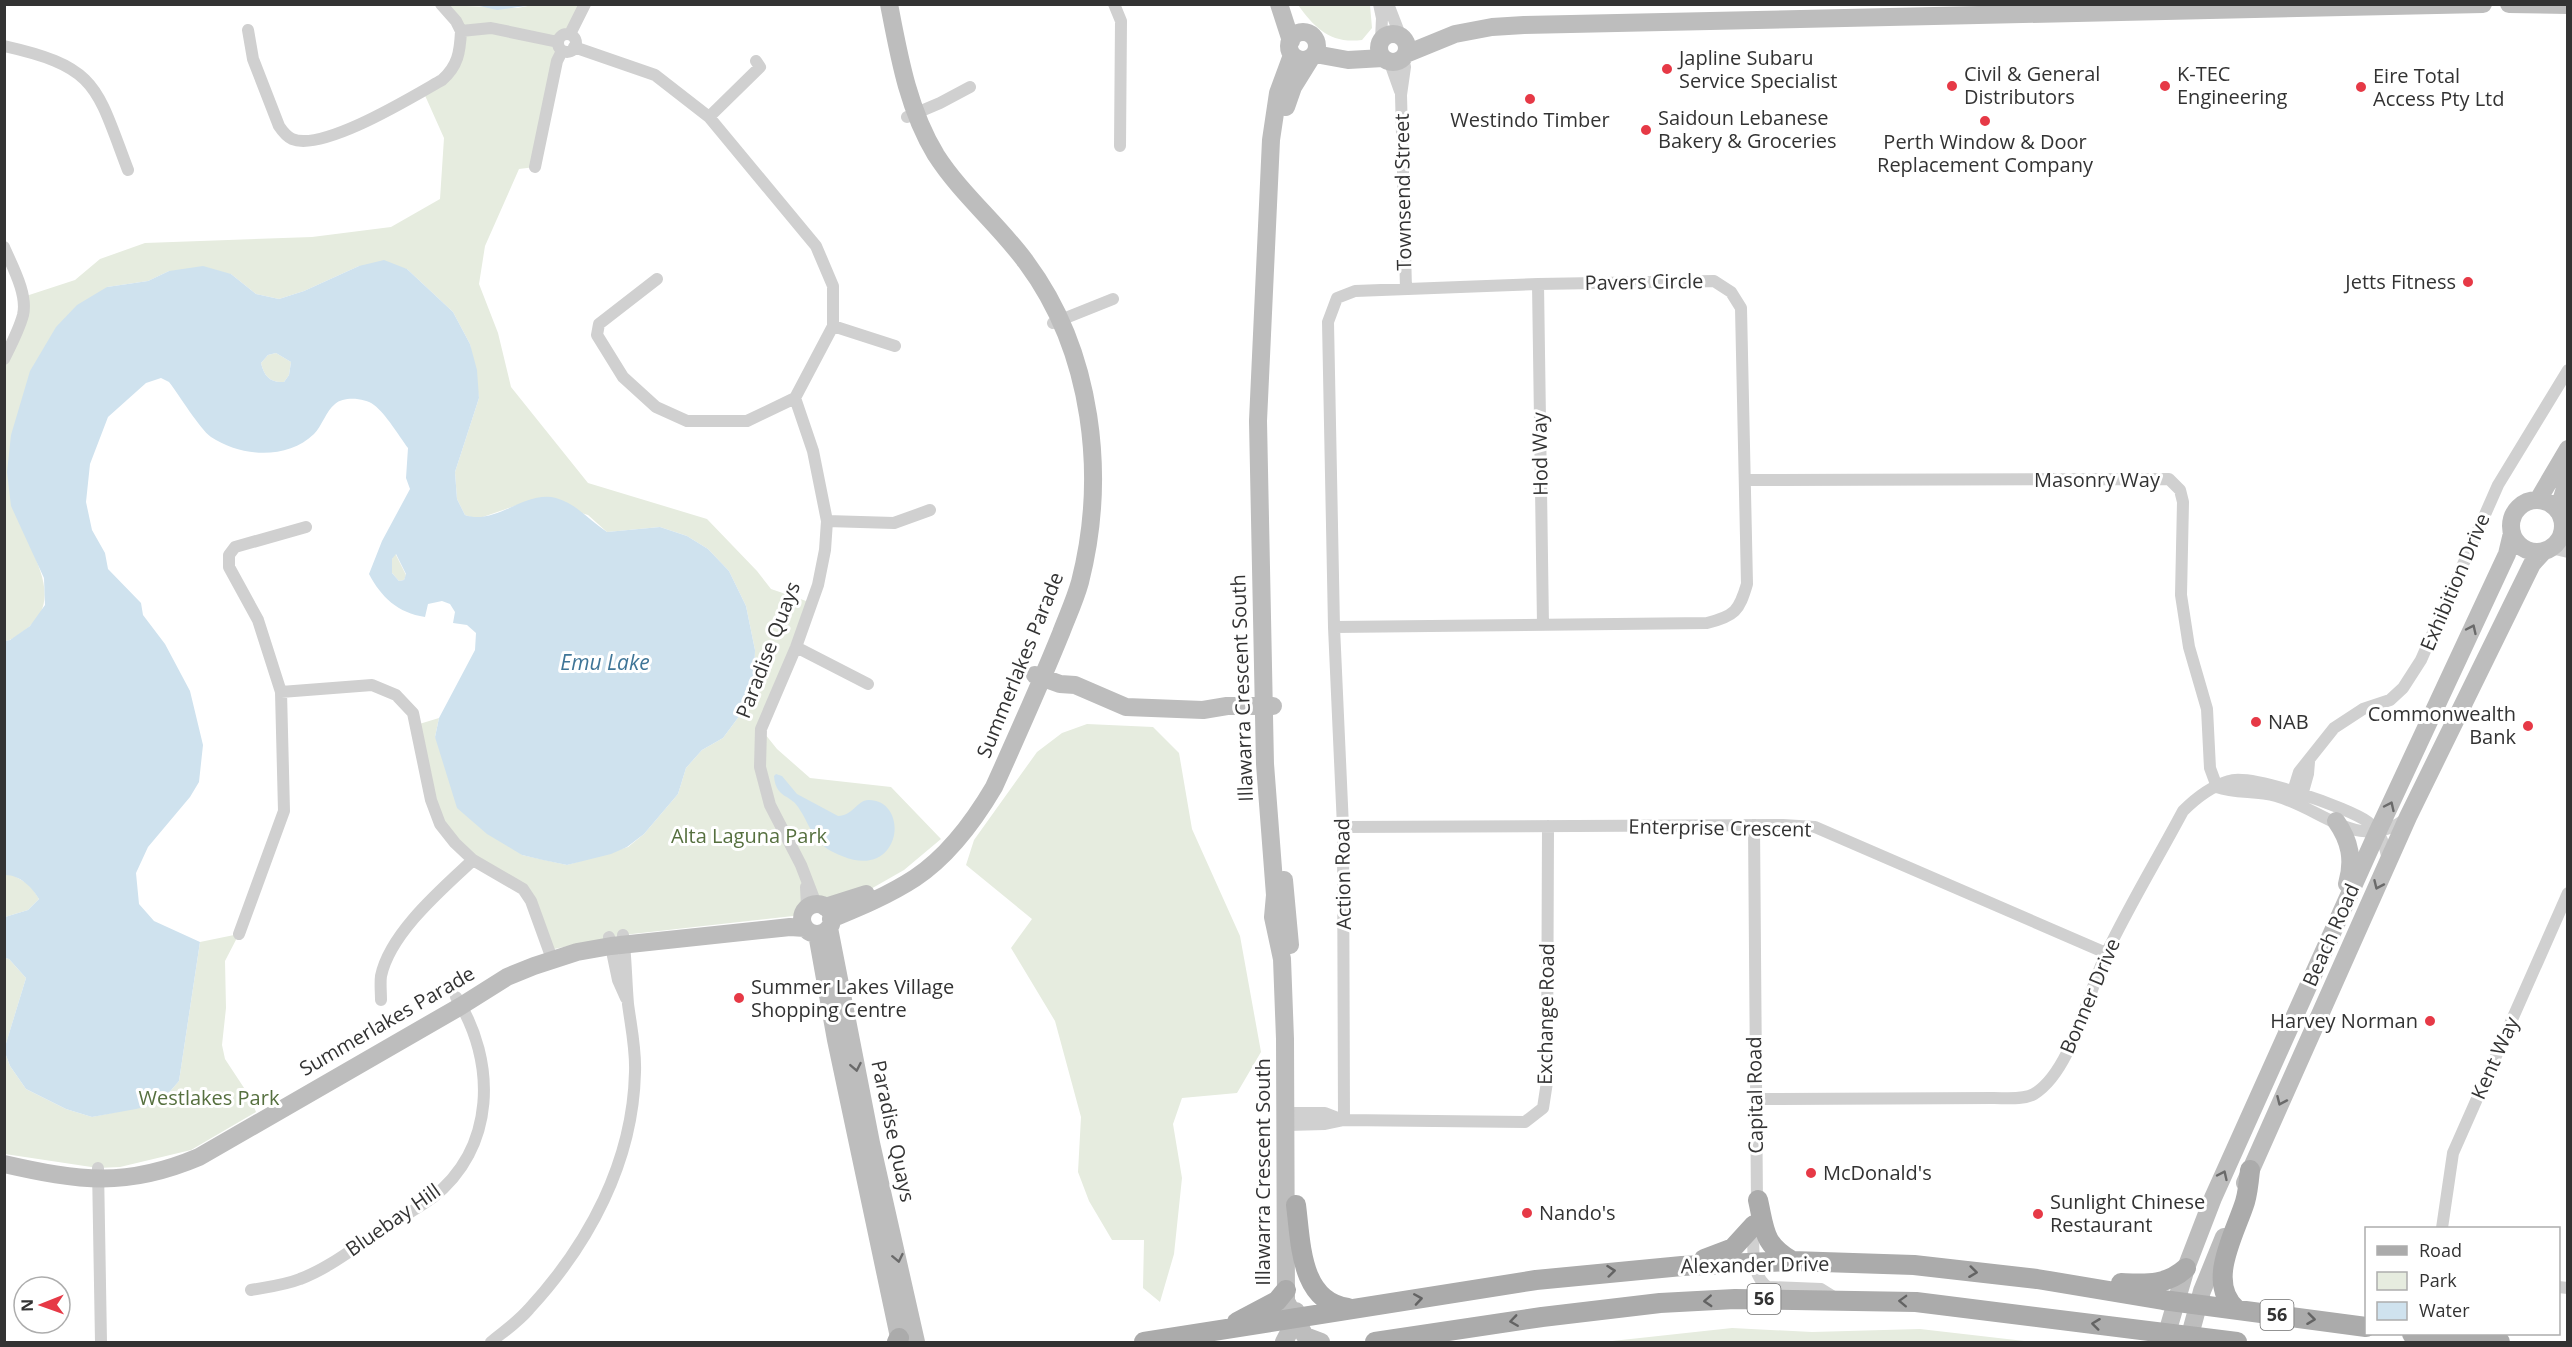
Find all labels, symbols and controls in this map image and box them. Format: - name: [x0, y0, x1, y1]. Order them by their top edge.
- place label: Japline Subaru Service Specialist: [1677, 44, 1837, 94]
- place label: Civil & General Distributors: [1964, 60, 2100, 110]
- place label: K-TEC Engineering: [2177, 60, 2288, 110]
- marker: Japline Subaru Service Specialist: [1660, 62, 1674, 76]
- place label: Eire Total Access Pty Ltd: [2373, 62, 2504, 112]
- marker: Civil & General Distributors: [1945, 79, 1959, 93]
- marker: K-TEC Engineering: [2158, 79, 2172, 93]
- marker: Eire Total Access Pty Ltd: [2354, 80, 2368, 94]
- marker: Westindo Timber: [1523, 92, 1537, 106]
- place label: Saidoun Lebanese Bakery & Groceries: [1658, 104, 1836, 154]
- place label: Westindo Timber: [1450, 106, 1610, 133]
- street label: Townsend Street: [1388, 113, 1417, 271]
- marker: Perth Window & Door Replacement Company: [1978, 114, 1992, 128]
- marker: Saidoun Lebanese Bakery & Groceries: [1639, 123, 1653, 137]
- place label: Perth Window & Door Replacement Company: [1877, 128, 2094, 178]
- street label: Pavers Circle: [1584, 267, 1704, 296]
- place label: Jetts Fitness: [2343, 268, 2456, 295]
- marker: Jetts Fitness: [2461, 275, 2475, 289]
- street label: Hod Way: [1525, 411, 1554, 496]
- street label: Masonry Way: [2034, 466, 2161, 493]
- street label: Exhibition Drive: [2413, 509, 2496, 655]
- street label: Summerlakes Parade: [970, 568, 1069, 762]
- street label: Illawarra Crescent South: [1224, 574, 1259, 802]
- street label: Paradise Quays: [729, 578, 806, 722]
- one-way arrow: [2464, 624, 2476, 635]
- water label: Emu Lake: [560, 648, 650, 676]
- place label: Commonwealth Bank: [2368, 700, 2516, 750]
- place label: NAB: [2268, 708, 2309, 735]
- marker: NAB: [2249, 715, 2263, 729]
- marker: Commonwealth Bank: [2521, 719, 2535, 733]
- one-way arrow: [2382, 801, 2394, 812]
- street label: Enterprise Crescent: [1628, 812, 1812, 843]
- street label: Action Road: [1328, 818, 1357, 930]
- park label: Alta Laguna Park: [671, 822, 828, 849]
- one-way arrow: [2373, 878, 2385, 889]
- street label: Beach Road: [2296, 879, 2365, 991]
- street label: Bonner Drive: [2053, 934, 2126, 1058]
- street label: Exchange Road: [1531, 943, 1560, 1085]
- street label: Summerlakes Parade: [294, 959, 479, 1082]
- place label: Summer Lakes Village Shopping Centre: [751, 973, 954, 1023]
- marker: Summer Lakes Village Shopping Centre: [732, 991, 746, 1005]
- place label: Harvey Norman: [2270, 1007, 2418, 1034]
- street label: Kent Way: [2464, 1011, 2525, 1103]
- marker: Harvey Norman: [2423, 1014, 2437, 1028]
- street label: Capital Road: [1740, 1036, 1769, 1154]
- street label: Paradise Quays: [865, 1058, 922, 1204]
- street label: Illawarra Crescent South: [1249, 1058, 1276, 1286]
- one-way arrow: [849, 1062, 862, 1072]
- park label: Westlakes Park: [139, 1084, 280, 1111]
- one-way arrow: [2276, 1094, 2288, 1105]
- place label: McDonald's: [1823, 1159, 1932, 1186]
- marker: McDonald's: [1804, 1166, 1818, 1180]
- one-way arrow: [2216, 1170, 2228, 1181]
- street label: Bluebay Hill: [340, 1177, 445, 1262]
- place label: Sunlight Chinese Restaurant: [2050, 1188, 2205, 1238]
- place label: Nando's: [1539, 1199, 1616, 1226]
- marker: Nando's: [1520, 1206, 1534, 1220]
- marker: Sunlight Chinese Restaurant: [2031, 1207, 2045, 1221]
- legend: [2365, 1227, 2560, 1335]
- text: Road: [2419, 1238, 2462, 1262]
- street label: Alexander Drive: [1680, 1250, 1830, 1279]
- one-way arrow: [891, 1253, 904, 1263]
- one-way arrow: [1606, 1265, 1615, 1278]
- one-way arrow: [1968, 1266, 1977, 1278]
- text: Park: [2419, 1268, 2457, 1292]
- north arrow: [12, 1275, 72, 1335]
- road number: 56: [1748, 1284, 1780, 1314]
- one-way arrow: [1413, 1294, 1422, 1306]
- one-way arrow: [1703, 1294, 1712, 1307]
- one-way arrow: [1898, 1295, 1907, 1308]
- text: Water: [2419, 1298, 2470, 1322]
- text: N: [16, 1299, 38, 1312]
- road number: 56: [2260, 1300, 2294, 1330]
- one-way arrow: [2307, 1313, 2316, 1325]
- one-way arrow: [1509, 1314, 1519, 1326]
- one-way arrow: [2092, 1319, 2101, 1331]

